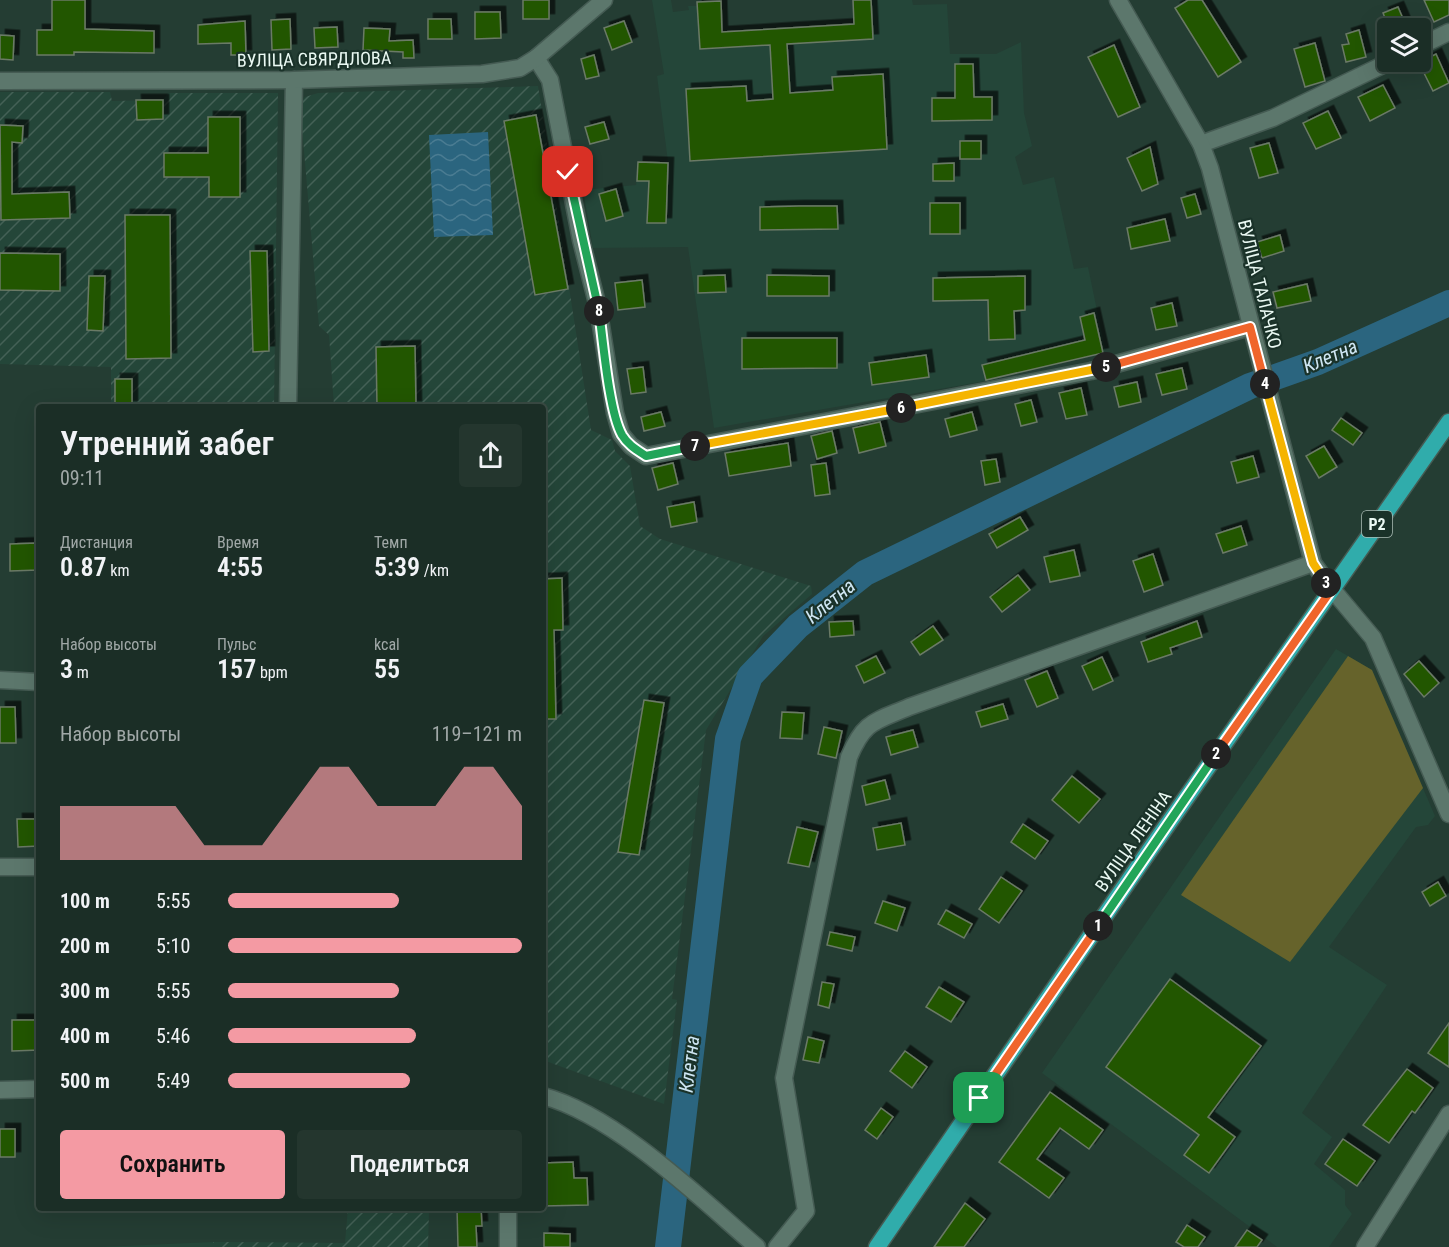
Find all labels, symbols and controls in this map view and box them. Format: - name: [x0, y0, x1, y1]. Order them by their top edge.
- map controls: [1377, 18, 1431, 72]
- button: layers: [1377, 18, 1431, 72]
- street label: ВУЛІЦА СВЯРДЛОВА: [237, 47, 392, 71]
- pin: [542, 146, 593, 197]
- icon: check: [551, 155, 584, 188]
- street label: ВУЛІЦА ТАЛАЧКО: [1234, 217, 1286, 351]
- pin: 8: [584, 296, 614, 326]
- text: 8: [595, 301, 603, 320]
- water label: Клетна: [1299, 334, 1361, 378]
- pin: 5: [1091, 352, 1121, 382]
- text: 5: [1102, 357, 1110, 376]
- pin: 4: [1250, 369, 1280, 399]
- text: 4: [1261, 374, 1269, 393]
- pin: 6: [886, 393, 916, 423]
- text: 6: [897, 398, 905, 417]
- text: Утренний забег: [60, 424, 274, 463]
- button: share: [459, 424, 522, 487]
- pin: 7: [680, 431, 710, 461]
- text: 7: [691, 436, 699, 455]
- text: 09:11: [60, 466, 104, 490]
- road number: Р2: [1362, 511, 1392, 537]
- text: Дистанция: [60, 533, 133, 552]
- text: Время: [217, 533, 259, 552]
- text: Темп: [374, 533, 408, 552]
- text: 0.87: [60, 552, 107, 582]
- text: 4:55: [217, 552, 263, 582]
- text: 5:39: [374, 552, 420, 582]
- text: km: [107, 561, 130, 580]
- text: /km: [420, 561, 449, 580]
- pin: 3: [1311, 568, 1341, 598]
- text: 3: [1322, 573, 1330, 592]
- water label: Клетна: [800, 574, 860, 628]
- text: Набор высоты: [60, 635, 157, 654]
- text: Пульс: [217, 635, 256, 654]
- text: kcal: [374, 635, 400, 654]
- text: 3: [60, 654, 73, 684]
- text: 157: [217, 654, 256, 684]
- text: 55: [374, 654, 400, 684]
- text: m: [73, 663, 89, 682]
- text: bpm: [256, 663, 288, 682]
- text: Набор высоты: [60, 722, 181, 746]
- text: 119–121 m: [432, 722, 522, 746]
- pin: 2: [1201, 739, 1231, 769]
- text: 2: [1212, 744, 1220, 763]
- street label: ВУЛІЦА ЛЕНІНА: [1090, 786, 1176, 895]
- text: 100 m: [60, 889, 110, 913]
- text: 5:55: [156, 889, 190, 913]
- pin: 1: [1083, 911, 1113, 941]
- text: 1: [1094, 916, 1102, 935]
- text: 200 m: [60, 934, 110, 958]
- text: 5:10: [156, 934, 190, 958]
- text: 300 m: [60, 979, 110, 1003]
- text: 5:55: [156, 979, 190, 1003]
- text: 400 m: [60, 1024, 110, 1048]
- text: 5:46: [156, 1024, 190, 1048]
- water label: Клетна: [674, 1034, 704, 1094]
- text: 500 m: [60, 1069, 110, 1093]
- text: 5:49: [156, 1069, 190, 1093]
- pin: [953, 1072, 1004, 1123]
- icon: arrive: [962, 1081, 995, 1114]
- button: Сохранить: [60, 1130, 285, 1199]
- button: Поделиться: [297, 1130, 522, 1199]

